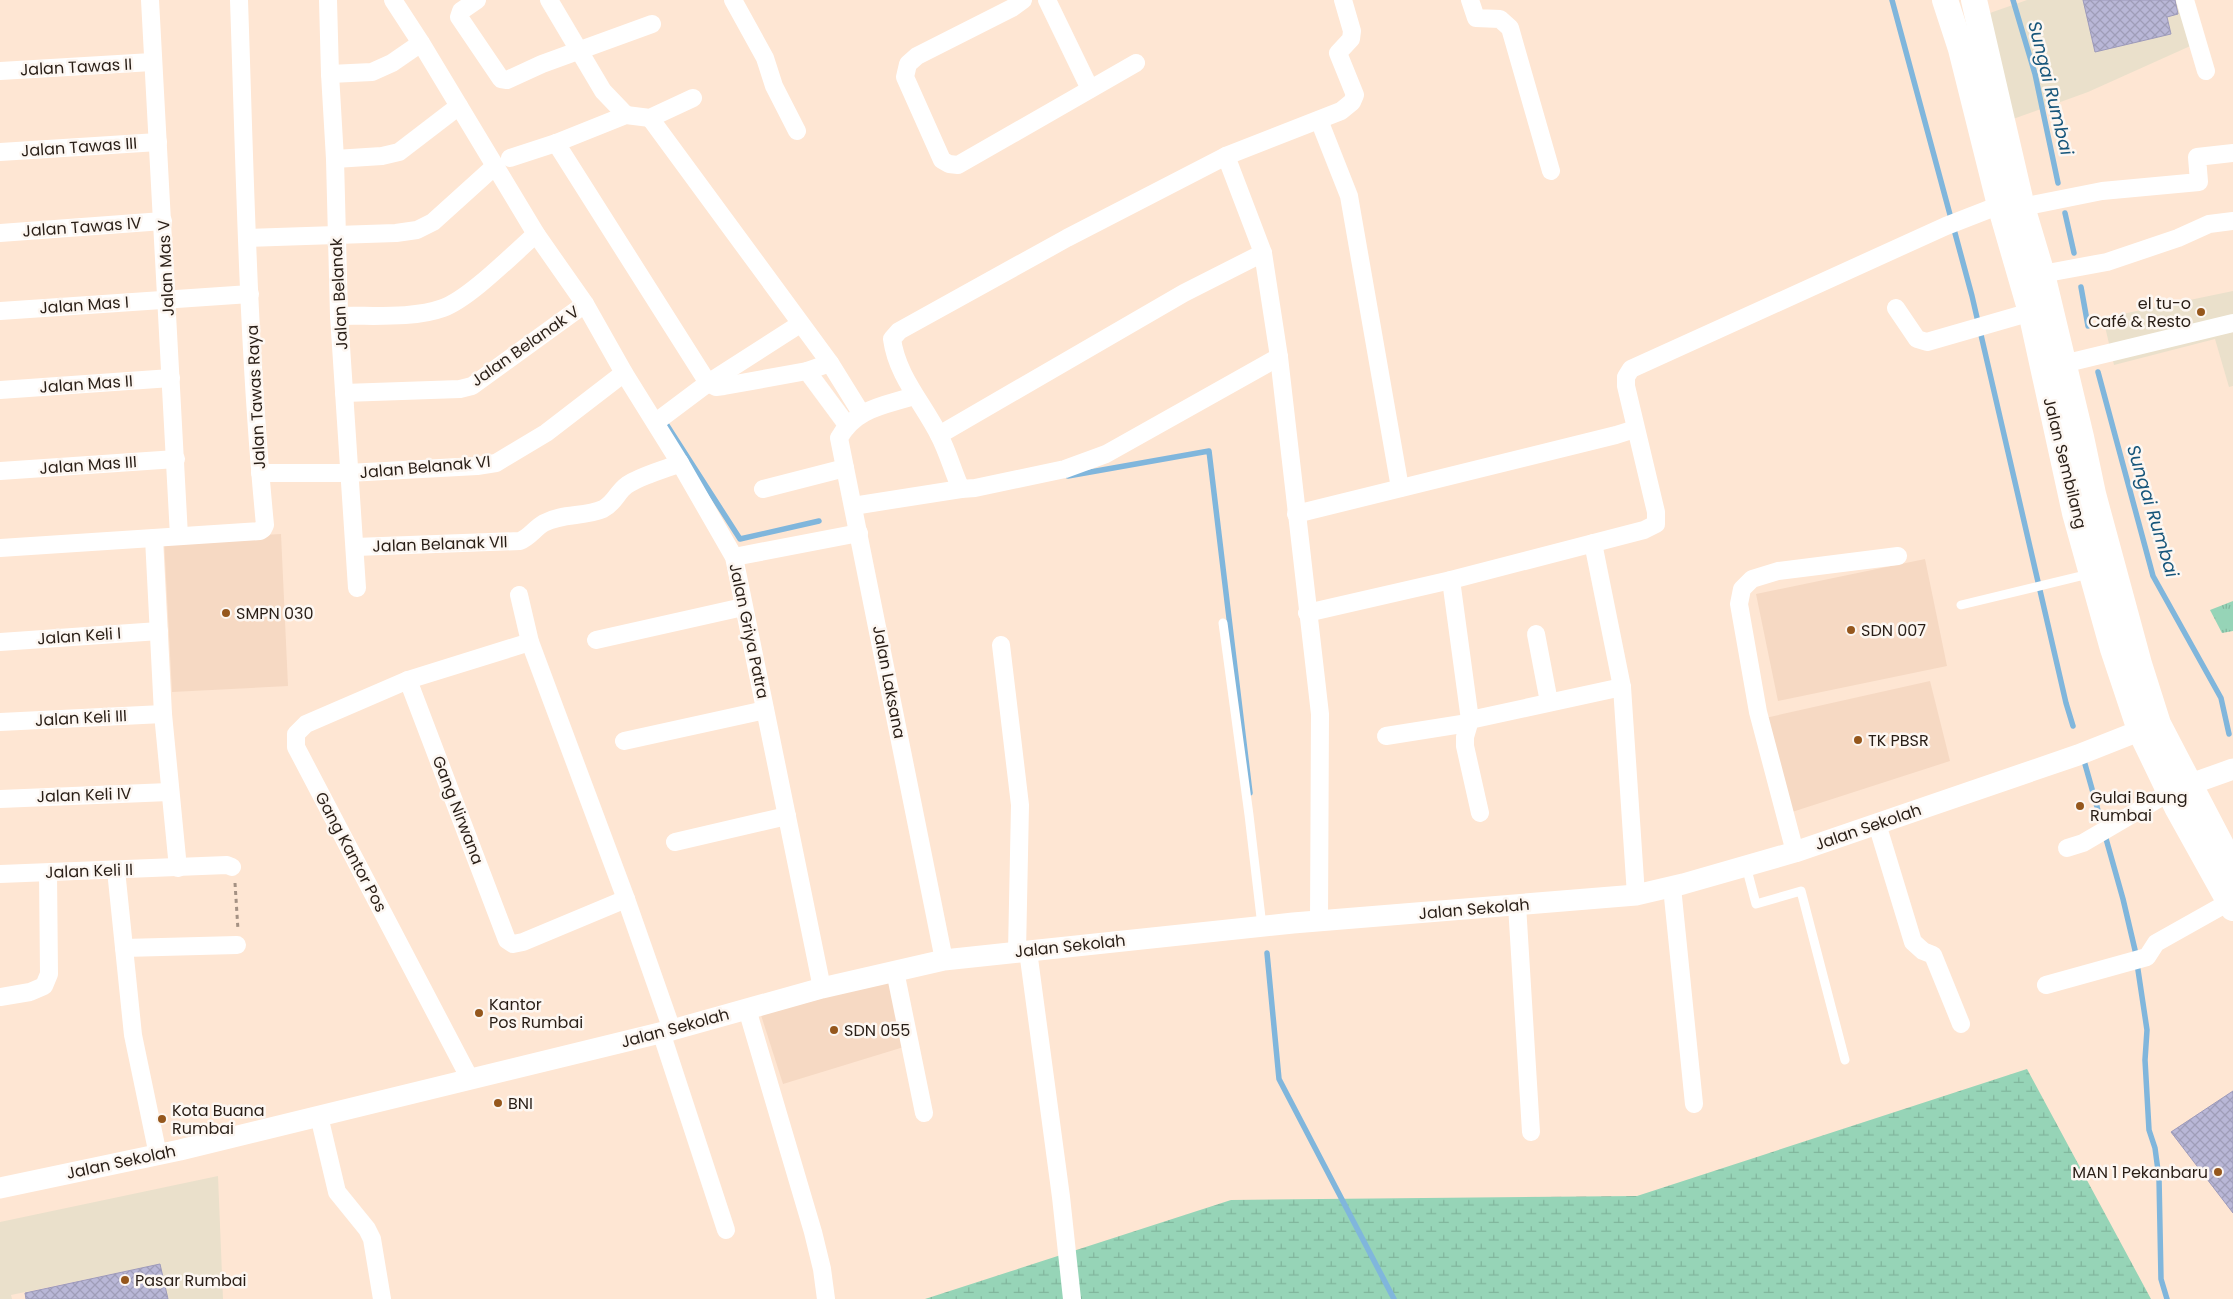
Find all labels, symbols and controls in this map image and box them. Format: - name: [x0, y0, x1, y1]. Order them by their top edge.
- water label: Sungai Rumbai: [2022, 18, 2080, 158]
- street label: Jalan Tawas II: [19, 53, 133, 81]
- street label: Jalan Tawas III: [20, 131, 138, 163]
- street label: Jalan Tawas IV: [22, 211, 143, 243]
- street label: Jalan Mas V: [152, 219, 180, 317]
- street label: Jalan Belanak: [325, 237, 353, 351]
- street label: Jalan Mas I: [38, 290, 130, 320]
- place label: el tu-o Café & Resto: [2088, 292, 2191, 333]
- street label: Jalan Belanak V: [466, 300, 584, 392]
- marker: el tu-o Café & Resto: [2195, 306, 2207, 318]
- street label: Jalan Tawas Raya: [241, 324, 271, 470]
- street label: Jalan Mas II: [38, 369, 134, 399]
- street label: Jalan Sembilang: [2038, 395, 2092, 531]
- water label: Sungai Rumbai: [2121, 442, 2185, 581]
- street label: Jalan Mas III: [39, 450, 137, 480]
- street label: Jalan Belanak VI: [359, 450, 491, 484]
- street label: Jalan Belanak VII: [372, 530, 508, 558]
- street label: Jalan Griya Patra: [723, 561, 775, 701]
- place label: SMPN 030: [236, 602, 313, 625]
- marker: SMPN 030: [220, 607, 232, 619]
- place label: SDN 007: [1861, 619, 1926, 642]
- street label: Jalan Keli I: [36, 622, 122, 650]
- street label: Jalan Laksana: [867, 623, 911, 741]
- marker: SDN 007: [1845, 624, 1857, 636]
- street label: Jalan Keli III: [34, 704, 128, 732]
- place label: TK PBSR: [1868, 729, 1929, 752]
- marker: TK PBSR: [1852, 734, 1864, 746]
- street label: Gang Nirwana: [427, 752, 489, 868]
- street label: Jalan Keli IV: [36, 782, 132, 808]
- place label: Gulai Baung Rumbai: [2090, 786, 2188, 827]
- street label: Gang Kantor Pos: [310, 788, 392, 916]
- street label: Jalan Sekolah: [1812, 798, 1924, 856]
- marker: Gulai Baung Rumbai: [2074, 800, 2086, 812]
- street label: Jalan Keli II: [45, 858, 133, 884]
- street label: Jalan Sekolah: [1418, 893, 1530, 925]
- street label: Jalan Sekolah: [1013, 929, 1127, 963]
- place label: Kantor Pos Rumbai: [489, 993, 583, 1034]
- street label: Jalan Sekolah: [618, 1002, 732, 1054]
- marker: Kantor Pos Rumbai: [473, 1007, 485, 1019]
- place label: SDN 055: [844, 1019, 910, 1042]
- marker: SDN 055: [828, 1024, 840, 1036]
- place label: BNI: [508, 1092, 533, 1115]
- marker: BNI: [492, 1097, 504, 1109]
- place label: Kota Buana Rumbai: [172, 1099, 265, 1140]
- marker: Kota Buana Rumbai: [156, 1113, 168, 1125]
- street label: Jalan Sekolah: [64, 1139, 178, 1185]
- place label: MAN 1 Pekanbaru: [2072, 1161, 2208, 1184]
- marker: MAN 1 Pekanbaru: [2212, 1166, 2224, 1178]
- place label: Pasar Rumbai: [135, 1269, 247, 1292]
- marker: Pasar Rumbai: [119, 1274, 131, 1286]

